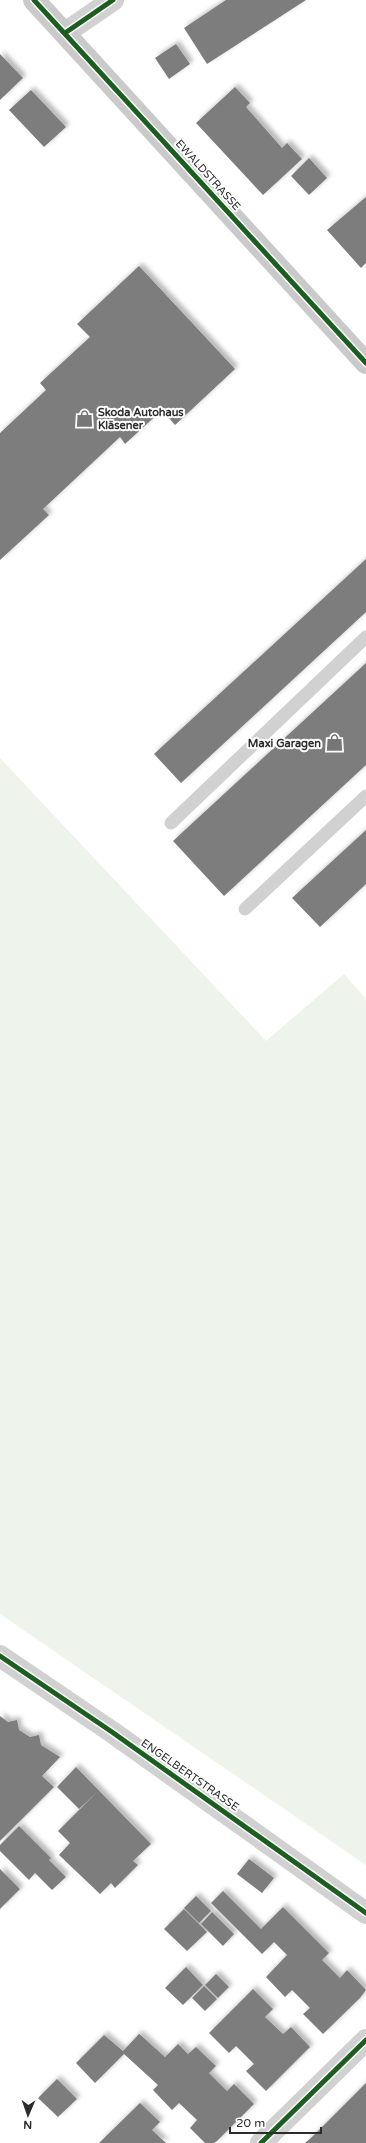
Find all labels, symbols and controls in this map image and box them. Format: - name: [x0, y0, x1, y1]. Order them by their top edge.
- street label: EWALDSTRASSE: [173, 137, 243, 213]
- place label: Skoda Autohaus Kläsener: [98, 406, 184, 432]
- shop icon: Skoda Autohaus Kläsener: [75, 408, 95, 428]
- shop icon: Maxi Garagen: [324, 733, 344, 753]
- place label: Maxi Garagen: [248, 737, 321, 751]
- street label: ENGELBERTSTRASSE: [139, 1736, 241, 1814]
- north arrow: [8, 2095, 48, 2135]
- scale bar: [230, 2109, 321, 2135]
- text: 20 m: [236, 2116, 265, 2130]
- text: N: [23, 2118, 32, 2131]

